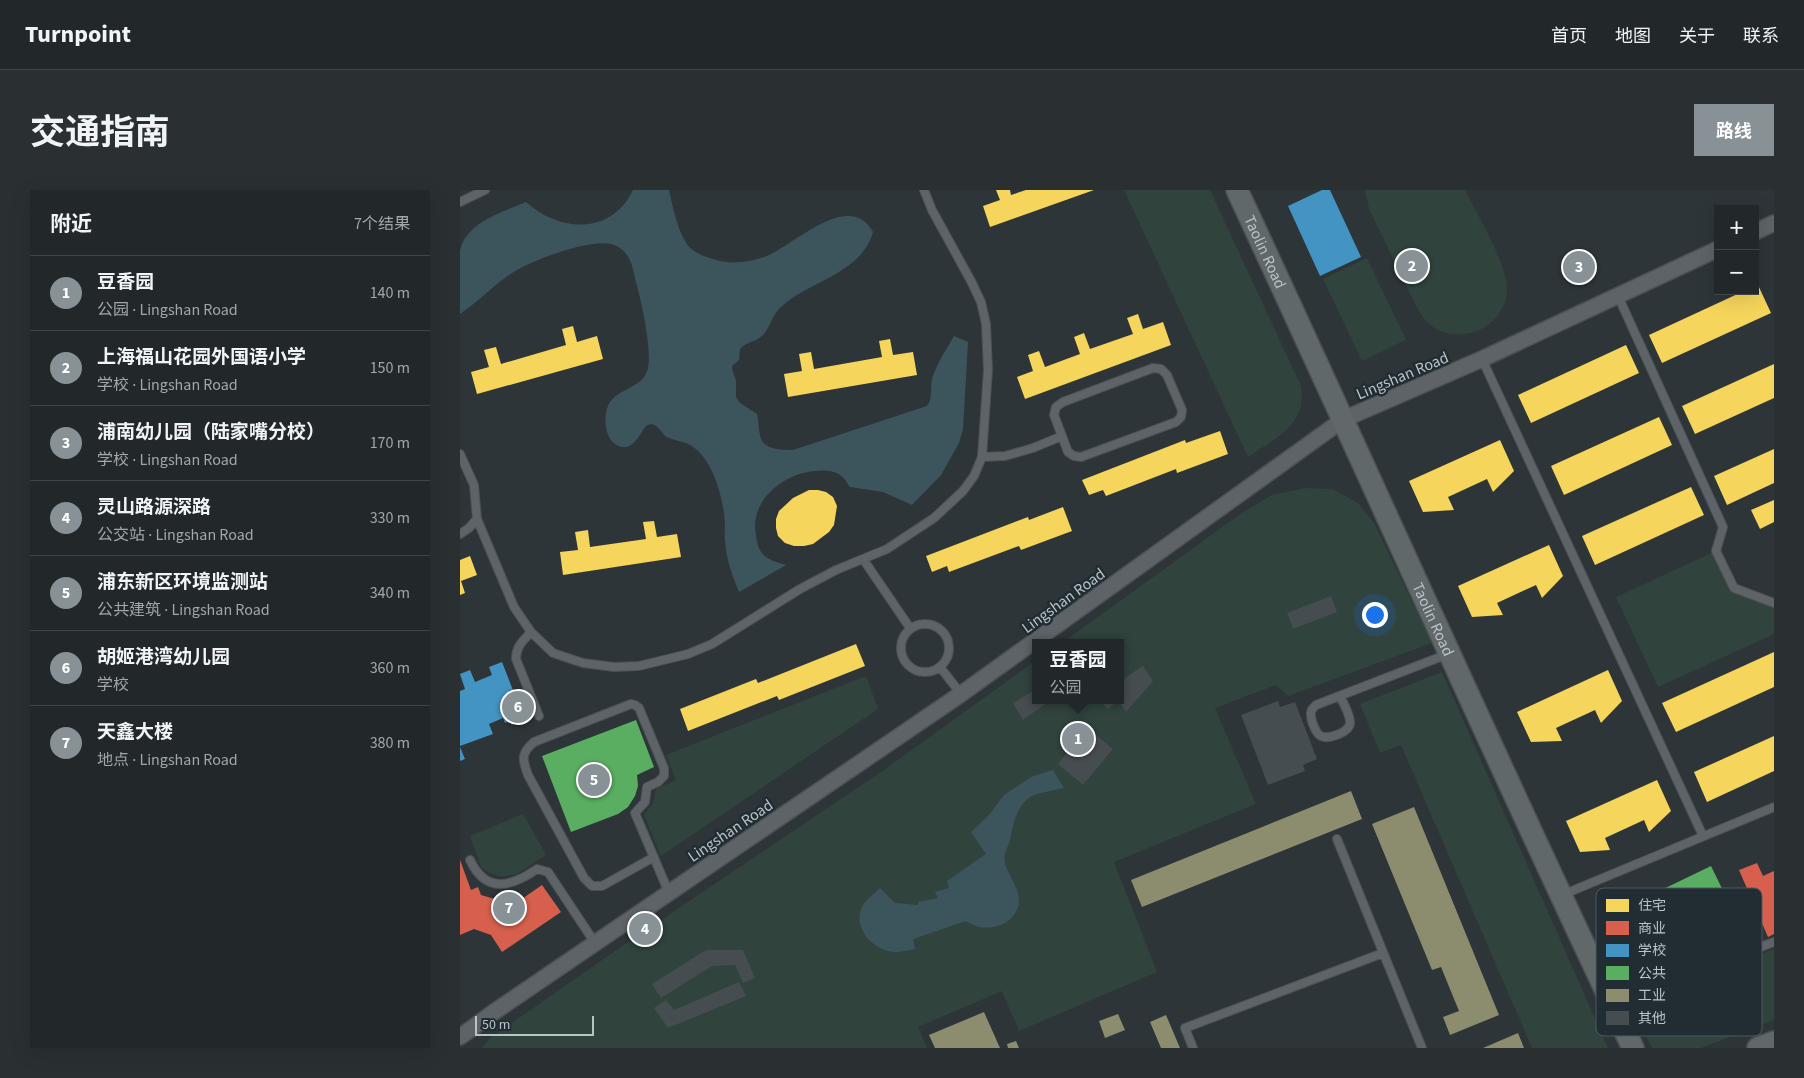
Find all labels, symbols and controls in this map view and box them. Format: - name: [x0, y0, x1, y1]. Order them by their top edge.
- text: Turnpoint: [25, 17, 131, 52]
- text: 首页: [1551, 24, 1587, 49]
- text: 地图: [1615, 24, 1651, 49]
- text: 关于: [1679, 24, 1715, 49]
- text: 联系: [1743, 24, 1779, 49]
- button: 路线: [1694, 104, 1774, 156]
- text: 交通指南: [30, 108, 170, 158]
- map controls: [1714, 205, 1759, 295]
- button: +: [1714, 205, 1759, 250]
- text: 附近: [50, 209, 92, 239]
- street label: Taolin Road: [1238, 212, 1291, 292]
- text: 7个结果: [354, 213, 410, 235]
- pin: 2: [1396, 247, 1428, 285]
- pin: 3: [1563, 248, 1595, 286]
- button: −: [1714, 250, 1759, 295]
- text: 豆香园: [97, 269, 154, 296]
- text: 1: [62, 282, 70, 304]
- text: 140 m: [370, 282, 410, 304]
- text: 公园 · Lingshan Road: [97, 299, 238, 321]
- text: 上海福山花园外国语小学: [97, 344, 306, 371]
- street label: Lingshan Road: [1353, 347, 1452, 405]
- text: 2: [62, 357, 70, 379]
- text: 150 m: [370, 357, 410, 379]
- text: 学校 · Lingshan Road: [97, 374, 238, 396]
- text: 浦南幼儿园（陆家嘴分校）: [97, 419, 325, 446]
- text: 3: [62, 432, 70, 454]
- text: 170 m: [370, 432, 410, 454]
- text: 学校 · Lingshan Road: [97, 449, 238, 471]
- text: 灵山路源深路: [97, 494, 211, 521]
- text: 4: [62, 507, 70, 529]
- text: 330 m: [370, 507, 410, 529]
- text: 公交站 · Lingshan Road: [97, 524, 254, 546]
- street label: Lingshan Road: [1017, 563, 1110, 639]
- text: 浦东新区环境监测站: [97, 569, 268, 596]
- street label: Taolin Road: [1407, 579, 1459, 660]
- text: 5: [62, 582, 70, 604]
- text: 340 m: [370, 582, 410, 604]
- text: 公共建筑 · Lingshan Road: [97, 599, 270, 621]
- your location: [1362, 602, 1388, 628]
- popup: [1032, 639, 1124, 704]
- text: 胡姬港湾幼儿园: [97, 644, 230, 671]
- text: 豆香园: [1049, 647, 1107, 674]
- text: 6: [62, 657, 70, 679]
- text: 360 m: [370, 657, 410, 679]
- text: 学校: [97, 674, 129, 696]
- text: 公园: [1049, 677, 1082, 699]
- pin: 6: [502, 688, 534, 726]
- text: 天鑫大楼: [97, 719, 173, 746]
- pin: 1: [1062, 720, 1094, 758]
- text: 7: [62, 732, 70, 754]
- text: 380 m: [370, 732, 410, 754]
- text: 地点 · Lingshan Road: [97, 749, 238, 771]
- pin: 5: [578, 761, 610, 799]
- street label: Lingshan Road: [684, 794, 777, 867]
- legend: [1596, 888, 1762, 1036]
- pin: 7: [493, 889, 525, 927]
- text: 住宅: [1638, 896, 1666, 916]
- pin: 4: [629, 910, 661, 948]
- text: 商业: [1638, 919, 1666, 939]
- text: 学校: [1638, 941, 1666, 961]
- text: 公共: [1638, 964, 1666, 984]
- text: 工业: [1638, 986, 1666, 1006]
- text: 其他: [1638, 1009, 1666, 1029]
- scale bar: [475, 1013, 594, 1036]
- text: 50 m: [482, 1015, 510, 1035]

